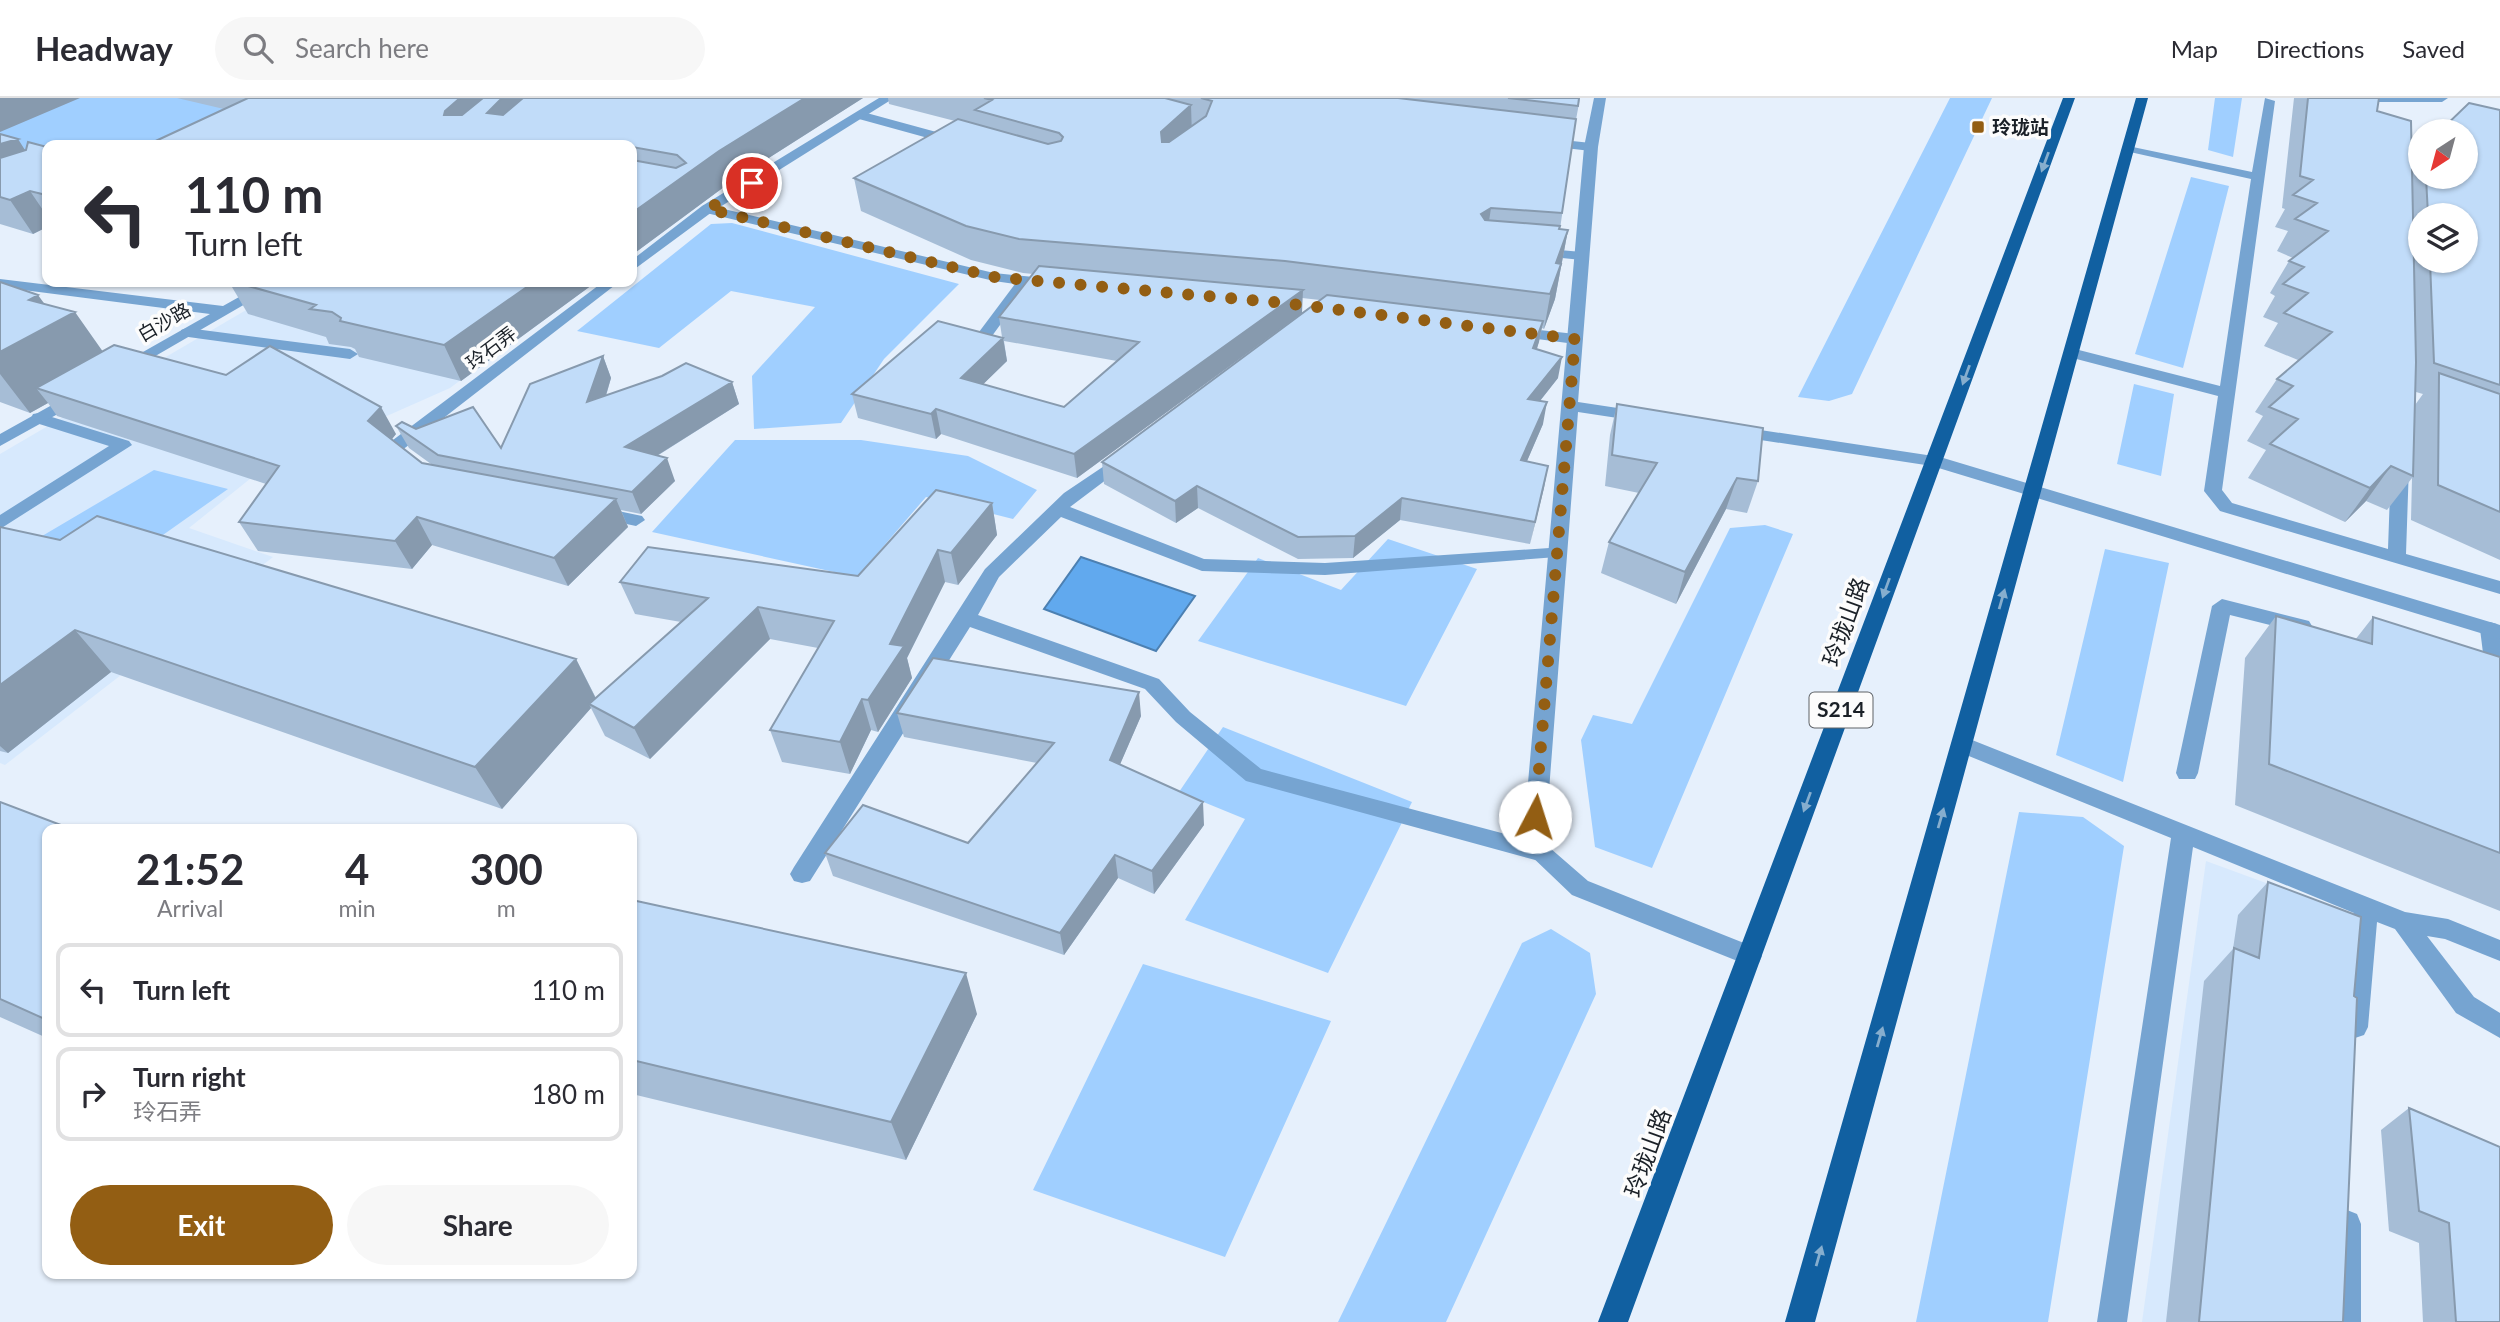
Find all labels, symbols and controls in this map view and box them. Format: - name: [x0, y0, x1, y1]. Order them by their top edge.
- search box: [215, 17, 705, 80]
- text: Headway: [35, 28, 173, 68]
- icon: search: [239, 29, 277, 67]
- text: Search here: [295, 32, 429, 64]
- text: Map: [2171, 34, 2218, 63]
- text: Directions: [2256, 34, 2364, 63]
- text: Saved: [2402, 34, 2465, 63]
- place label: 玲珑站: [1992, 115, 2049, 138]
- marker: 玲珑站: [1970, 119, 1986, 135]
- north arrow: [2408, 119, 2478, 189]
- map controls: [2408, 119, 2478, 273]
- one-way arrow: [2039, 151, 2050, 172]
- pin: [722, 153, 782, 213]
- icon: arrive: [733, 164, 771, 202]
- text: 110 m: [185, 165, 323, 223]
- icon: left: [70, 168, 161, 259]
- button: layers: [2408, 203, 2478, 273]
- text: Turn left: [185, 224, 302, 263]
- street label: 白沙路: [133, 297, 194, 346]
- street label: 玲石弄: [461, 321, 520, 374]
- one-way arrow: [1960, 365, 1971, 386]
- street label: 玲珑山路: [1816, 574, 1874, 670]
- one-way arrow: [1881, 578, 1892, 599]
- one-way arrow: [1998, 588, 2008, 609]
- road number: S214: [1810, 692, 1872, 728]
- position arrow: [1498, 780, 1572, 854]
- one-way arrow: [1801, 791, 1812, 812]
- one-way arrow: [1936, 807, 1947, 829]
- text: 21:52: [136, 844, 244, 894]
- text: 4: [345, 844, 369, 894]
- text: 300: [470, 844, 543, 894]
- text: Arrival: [157, 894, 223, 922]
- text: min: [338, 894, 376, 922]
- text: m: [497, 894, 516, 922]
- icon: left: [74, 971, 112, 1009]
- text: Turn left: [133, 974, 230, 1006]
- text: 110 m: [532, 974, 605, 1006]
- one-way arrow: [1875, 1026, 1885, 1047]
- text: Turn right: [133, 1061, 246, 1093]
- icon: right: [74, 1075, 112, 1113]
- text: 180 m: [532, 1078, 605, 1110]
- text: 玲石弄: [133, 1097, 202, 1125]
- street label: 玲珑山路: [1618, 1105, 1676, 1201]
- button: Exit: [70, 1185, 333, 1265]
- button: Share: [347, 1185, 609, 1265]
- one-way arrow: [1814, 1245, 1824, 1266]

